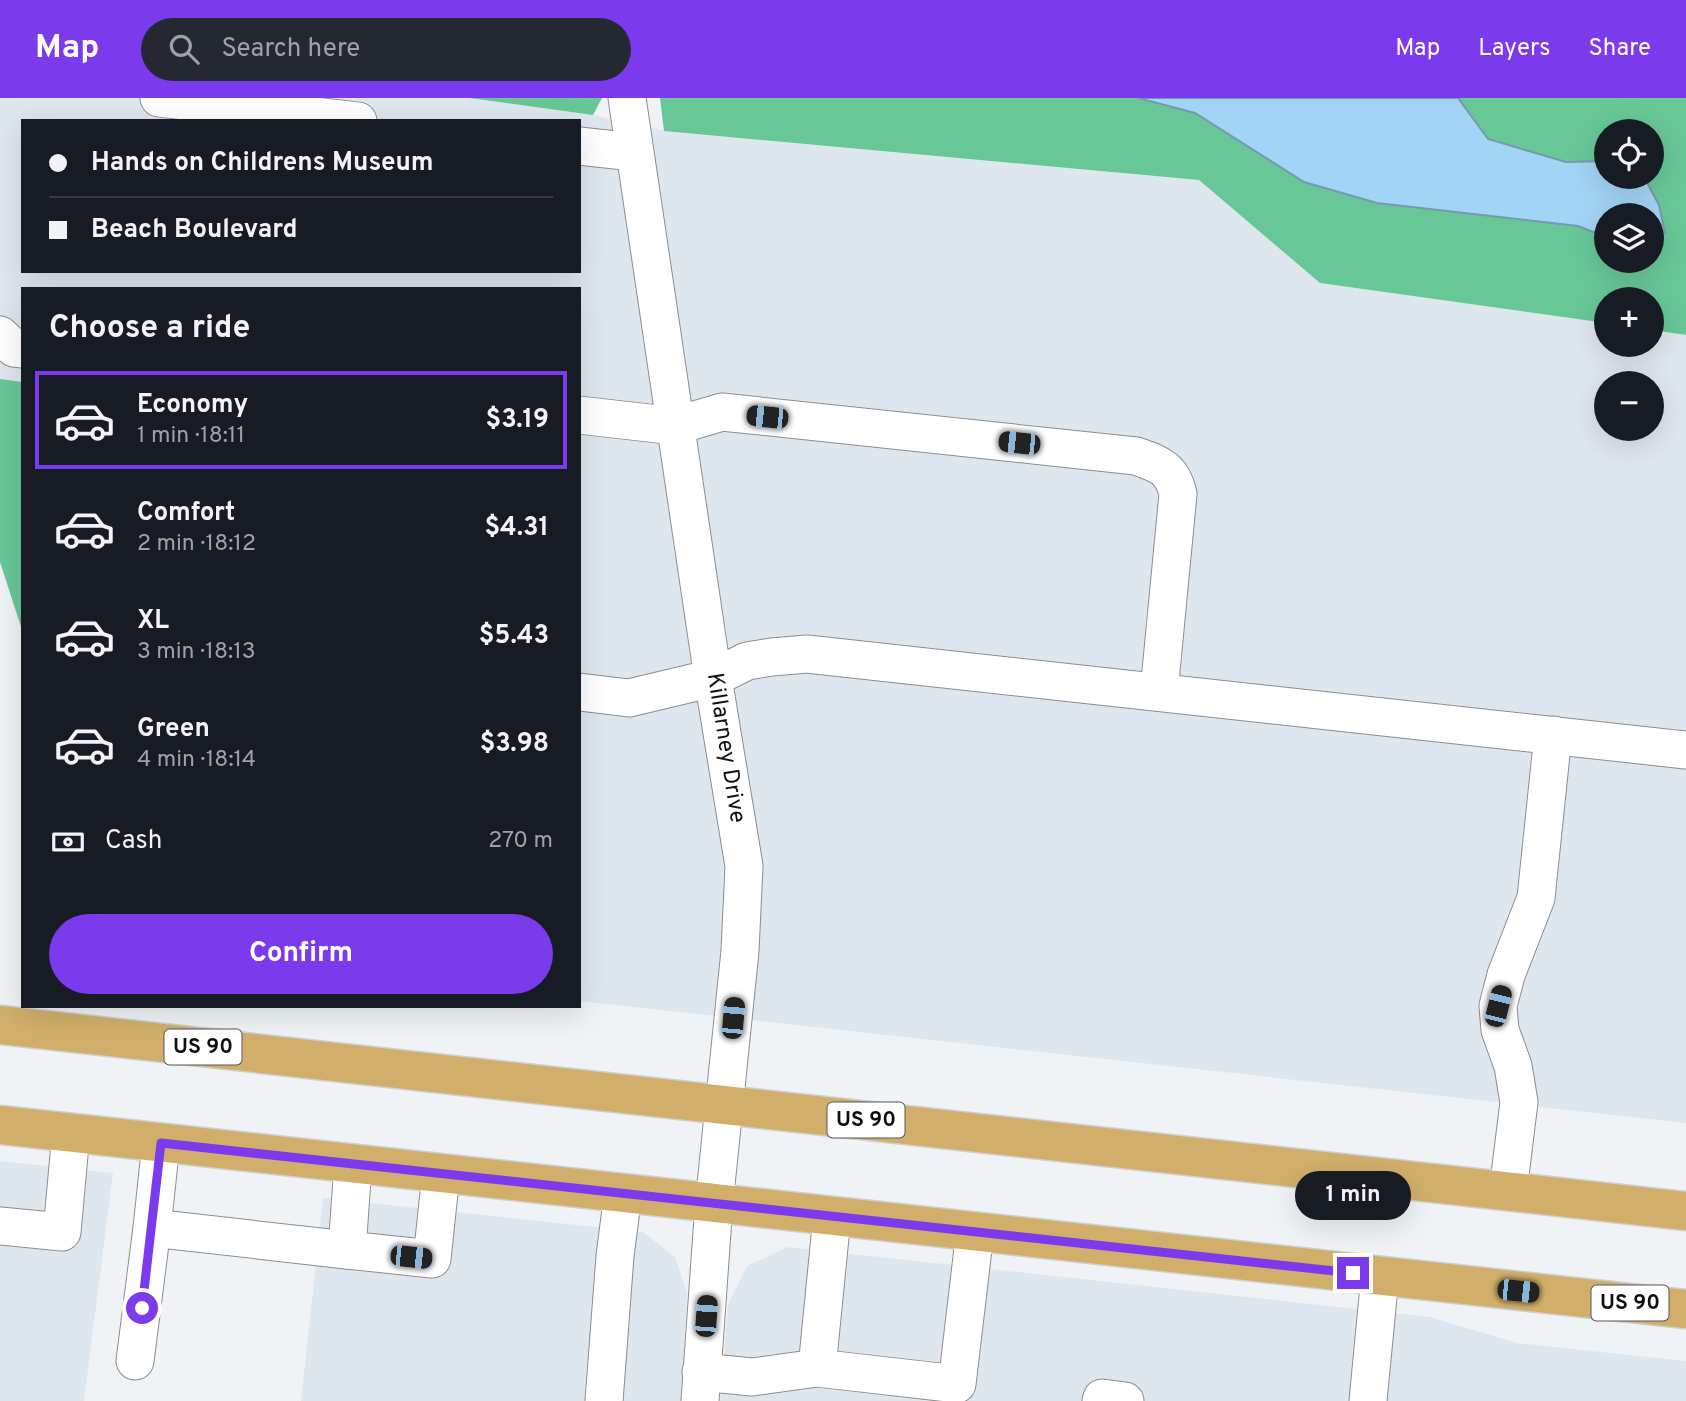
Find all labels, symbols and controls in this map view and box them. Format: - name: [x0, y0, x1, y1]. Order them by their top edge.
- search box: [141, 18, 631, 81]
- text: Map: [35, 28, 99, 70]
- icon: search: [165, 30, 203, 68]
- text: Search here: [221, 33, 360, 66]
- text: Map: [1395, 34, 1440, 64]
- text: Layers: [1478, 34, 1550, 64]
- text: Share: [1588, 34, 1651, 64]
- map controls: [1594, 119, 1664, 441]
- button: locate: [1594, 119, 1664, 189]
- text: Hands on Childrens Museum: [91, 147, 434, 180]
- button: layers: [1594, 203, 1664, 273]
- text: Beach Boulevard: [91, 214, 298, 247]
- button: +: [1594, 287, 1664, 357]
- text: Choose a ride: [49, 309, 250, 349]
- button: −: [1594, 371, 1664, 441]
- icon: car: [53, 389, 116, 452]
- text: Economy: [137, 389, 248, 422]
- text: $3.19: [486, 404, 549, 437]
- car: [746, 404, 789, 430]
- text: 1 min · 18:11: [137, 422, 245, 451]
- car: [998, 430, 1041, 456]
- icon: car: [53, 497, 116, 560]
- text: Comfort: [137, 497, 235, 530]
- text: $4.31: [484, 512, 549, 545]
- text: 2 min · 18:12: [137, 530, 256, 559]
- icon: car: [53, 605, 116, 668]
- text: XL: [137, 605, 169, 638]
- text: $5.43: [479, 620, 549, 653]
- text: 3 min · 18:13: [137, 638, 256, 667]
- street label: Killarney Drive: [699, 671, 751, 825]
- icon: car: [53, 713, 116, 776]
- text: Green: [137, 713, 210, 746]
- text: $3.98: [480, 728, 549, 761]
- text: 4 min · 18:14: [137, 746, 256, 775]
- icon: cash: [49, 823, 87, 861]
- text: Cash: [105, 825, 162, 858]
- text: 270 m: [488, 827, 553, 856]
- button: Confirm: [49, 914, 553, 994]
- car: [1483, 983, 1514, 1029]
- car: [721, 996, 746, 1040]
- road number: US 90: [164, 1030, 242, 1065]
- road number: US 90: [828, 1102, 904, 1138]
- callout: 1 min: [1295, 1172, 1411, 1220]
- text: 1 min: [1325, 1181, 1381, 1210]
- car: [390, 1244, 433, 1270]
- route end: [1337, 1257, 1369, 1289]
- car: [1497, 1278, 1540, 1304]
- road number: US 90: [1592, 1286, 1668, 1320]
- route start: [126, 1292, 158, 1324]
- car: [695, 1294, 718, 1338]

